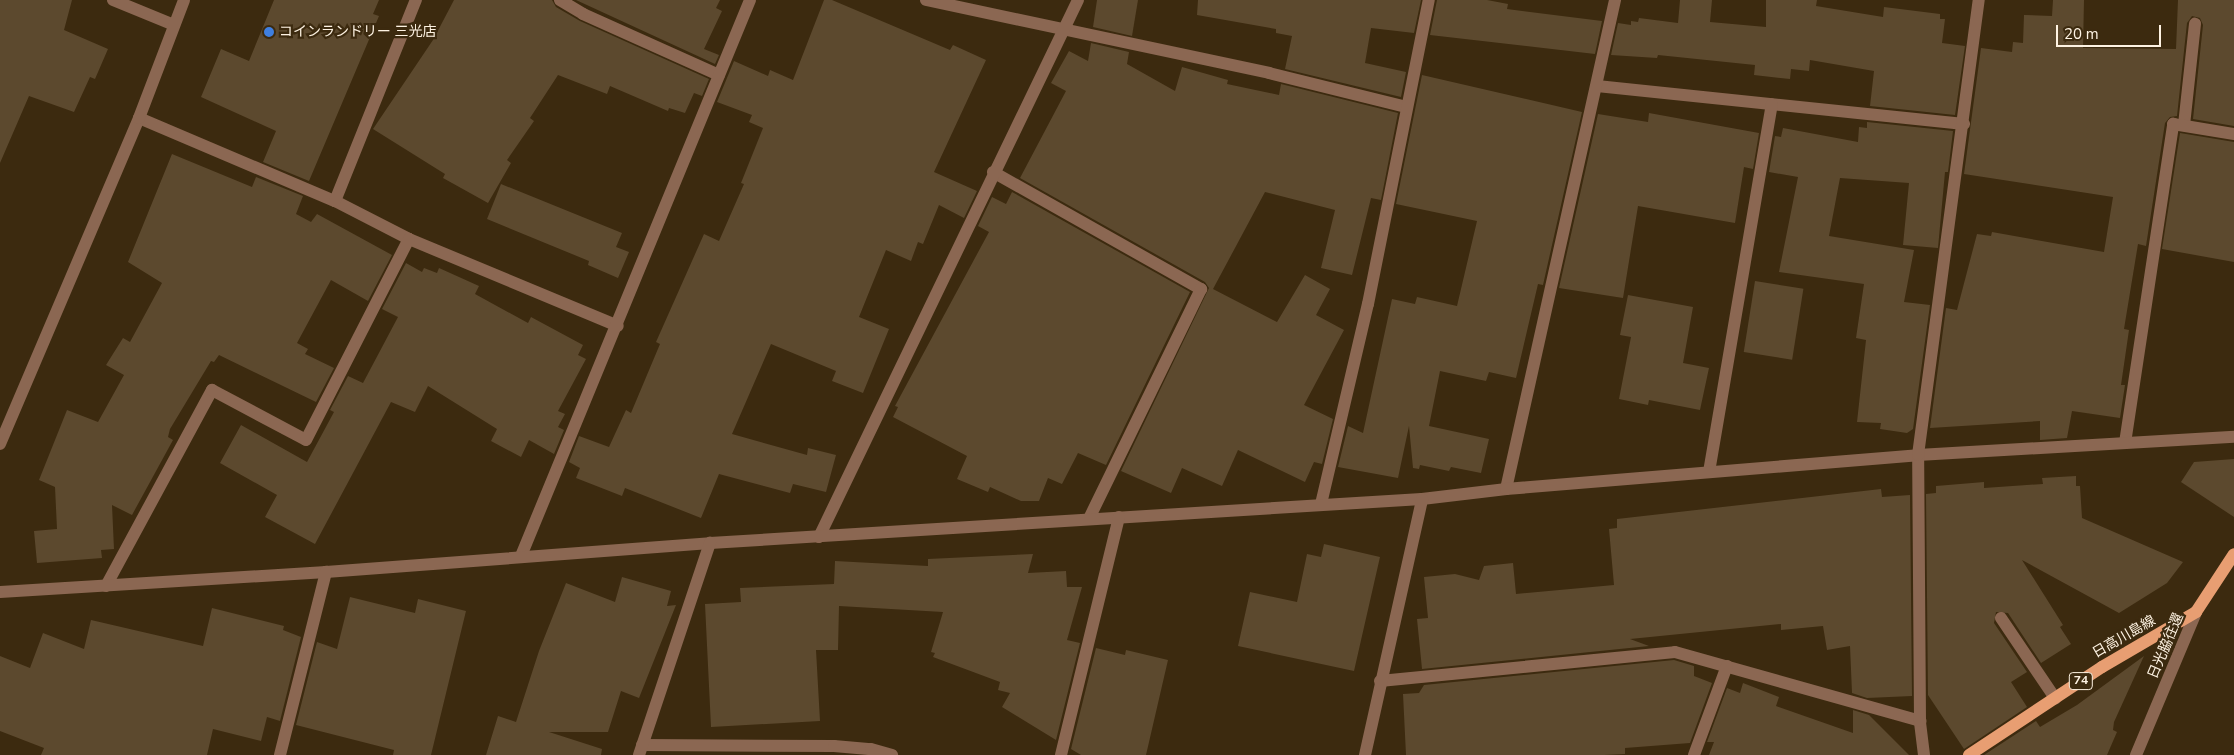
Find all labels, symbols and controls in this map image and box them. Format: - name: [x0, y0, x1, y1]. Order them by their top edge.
- scale bar: [2059, 15, 2164, 47]
- place label: コインランドリー 三光店: [279, 24, 437, 40]
- text: 20 m: [2064, 24, 2099, 44]
- marker: コインランドリー 三光店: [263, 26, 275, 38]
- street label: 日光脇往還: [2145, 611, 2187, 681]
- street label: 日高川島線: [2089, 612, 2159, 662]
- road number: 74: [2068, 671, 2094, 690]

